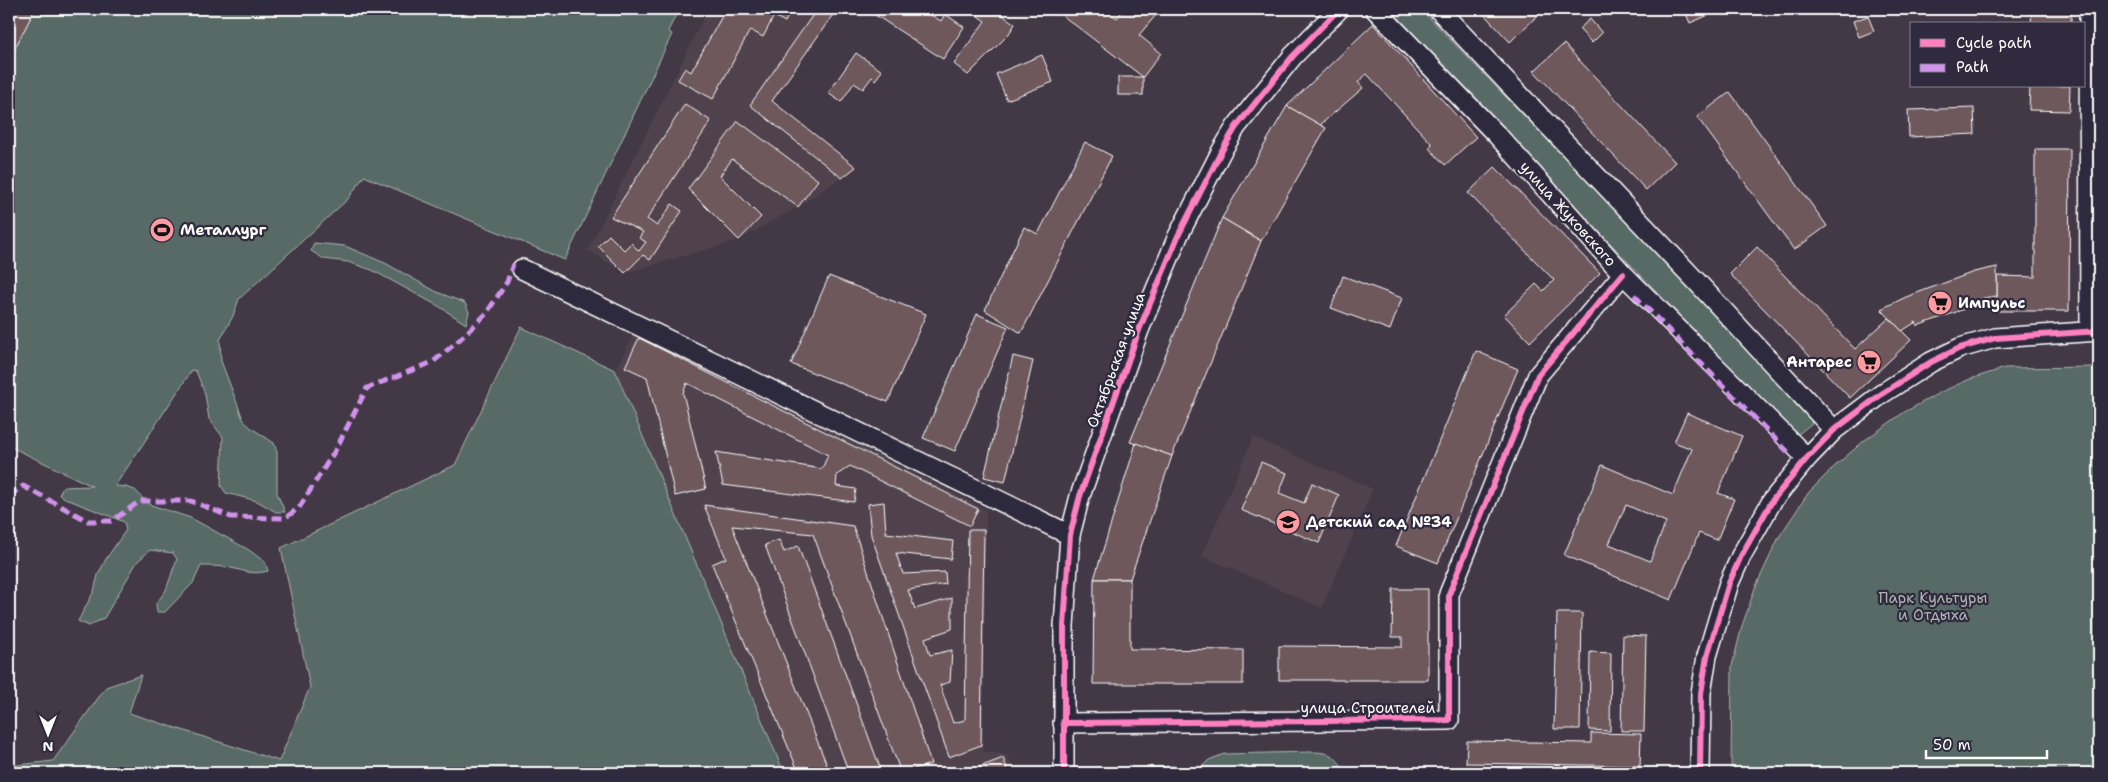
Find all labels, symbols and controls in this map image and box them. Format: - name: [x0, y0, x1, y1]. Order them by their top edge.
- legend: [1910, 22, 2086, 88]
- text: Cycle path: [1956, 33, 2032, 53]
- text: Path: [1956, 57, 1989, 77]
- street label: улица Жуковского: [1515, 157, 1621, 271]
- sports icon: Металлург: [149, 217, 175, 243]
- place label: Металлург: [180, 220, 267, 240]
- street label: Октябрьская улица: [1082, 289, 1150, 430]
- supermarket icon: Импульс: [1927, 290, 1953, 316]
- place label: Импульс: [1958, 293, 2025, 313]
- supermarket icon: Антарес: [1856, 349, 1882, 375]
- place label: Антарес: [1786, 352, 1852, 372]
- school or university icon: Детский сад №34: [1275, 509, 1301, 535]
- place label: Детский сад №34: [1306, 512, 1452, 532]
- park label: Парк Культуры и Отдыха: [1879, 588, 1987, 625]
- street label: улица Строителей: [1301, 698, 1436, 718]
- north arrow: [22, 710, 72, 760]
- scale bar: [1926, 727, 2047, 759]
- text: 50 m: [1933, 735, 1971, 755]
- text: N: [42, 738, 54, 756]

